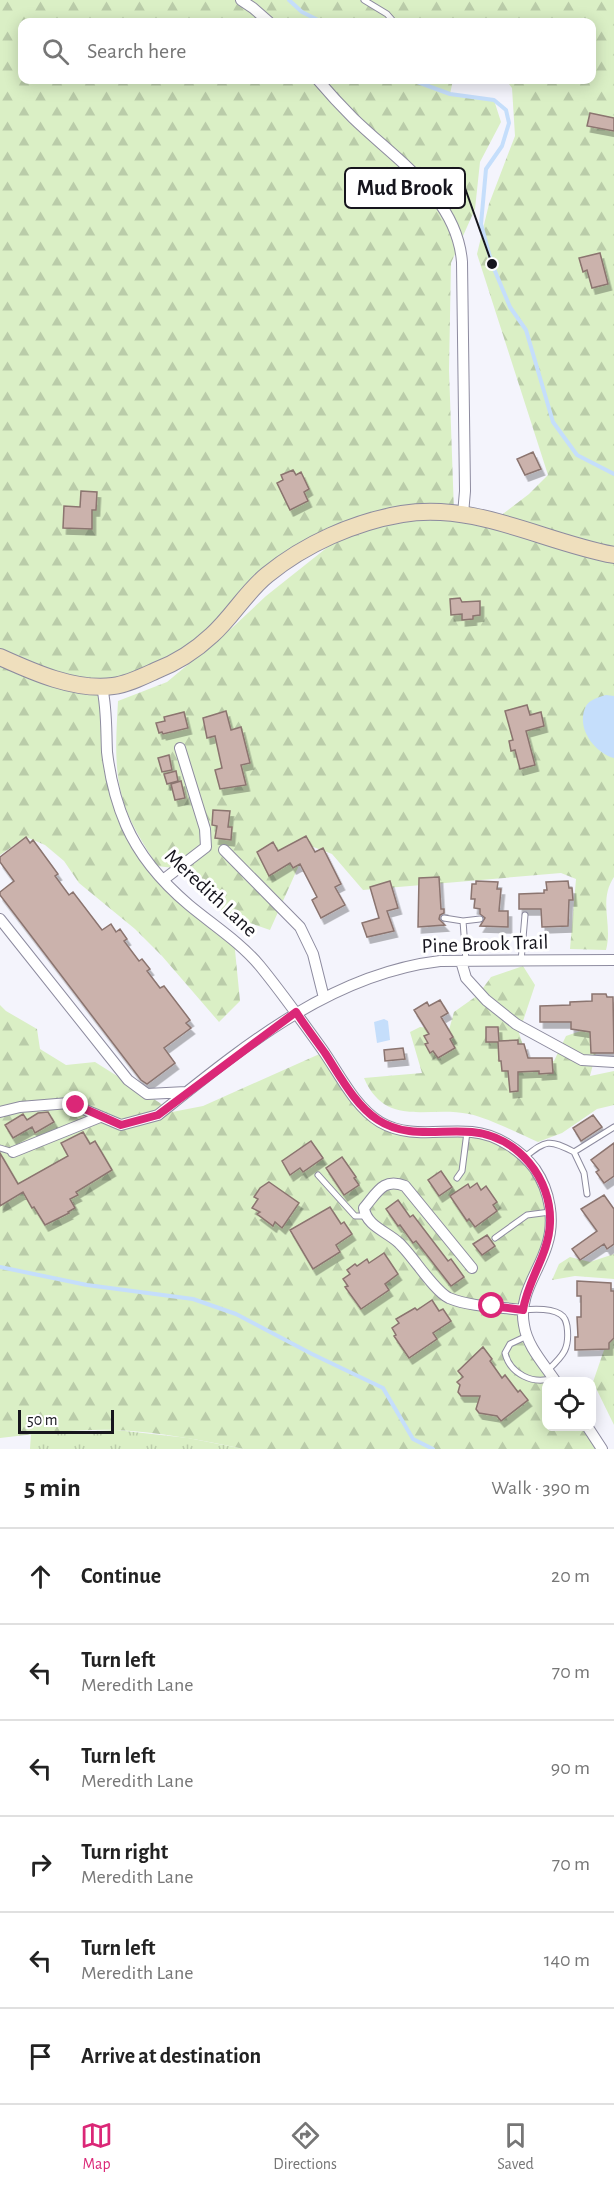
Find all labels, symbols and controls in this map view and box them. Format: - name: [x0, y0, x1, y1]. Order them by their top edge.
- search box: [18, 18, 596, 84]
- icon: search: [39, 35, 72, 68]
- text: Search here: [87, 40, 186, 62]
- callout: Mud Brook: [345, 168, 465, 208]
- text: Mud Brook: [357, 177, 453, 199]
- street label: Meredith Lane: [161, 845, 261, 941]
- street label: Pine Brook Trail: [421, 931, 549, 957]
- route end: [62, 1091, 88, 1117]
- route start: [478, 1292, 504, 1318]
- map controls: [542, 1377, 596, 1431]
- button: locate: [542, 1377, 596, 1431]
- scale bar: [18, 1407, 114, 1434]
- text: 50 m: [27, 1412, 58, 1428]
- text: 5 min: [24, 1475, 81, 1501]
- text: Walk · 390 m: [491, 1478, 590, 1498]
- icon: ahead: [24, 1560, 57, 1593]
- text: Continue: [81, 1565, 161, 1587]
- text: 20 m: [551, 1566, 590, 1586]
- text: Turn left: [81, 1649, 155, 1671]
- icon: left: [24, 1656, 57, 1689]
- text: 70 m: [552, 1662, 590, 1682]
- text: Meredith Lane: [81, 1675, 193, 1695]
- text: Turn left: [81, 1745, 155, 1767]
- icon: left: [24, 1752, 57, 1785]
- text: 90 m: [551, 1758, 590, 1778]
- text: Meredith Lane: [81, 1771, 193, 1791]
- text: Turn right: [81, 1841, 168, 1863]
- icon: right: [24, 1848, 57, 1881]
- text: 70 m: [552, 1854, 590, 1874]
- text: Meredith Lane: [81, 1867, 193, 1887]
- text: Turn left: [81, 1937, 155, 1959]
- icon: left: [24, 1944, 57, 1977]
- text: 140 m: [544, 1950, 590, 1970]
- text: Meredith Lane: [81, 1963, 193, 1983]
- icon: arrive: [24, 2040, 57, 2073]
- text: Arrive at destination: [81, 2045, 261, 2067]
- tab: Map: [80, 2119, 113, 2174]
- tab: Directions: [273, 2119, 337, 2174]
- tab: Saved: [497, 2119, 534, 2174]

